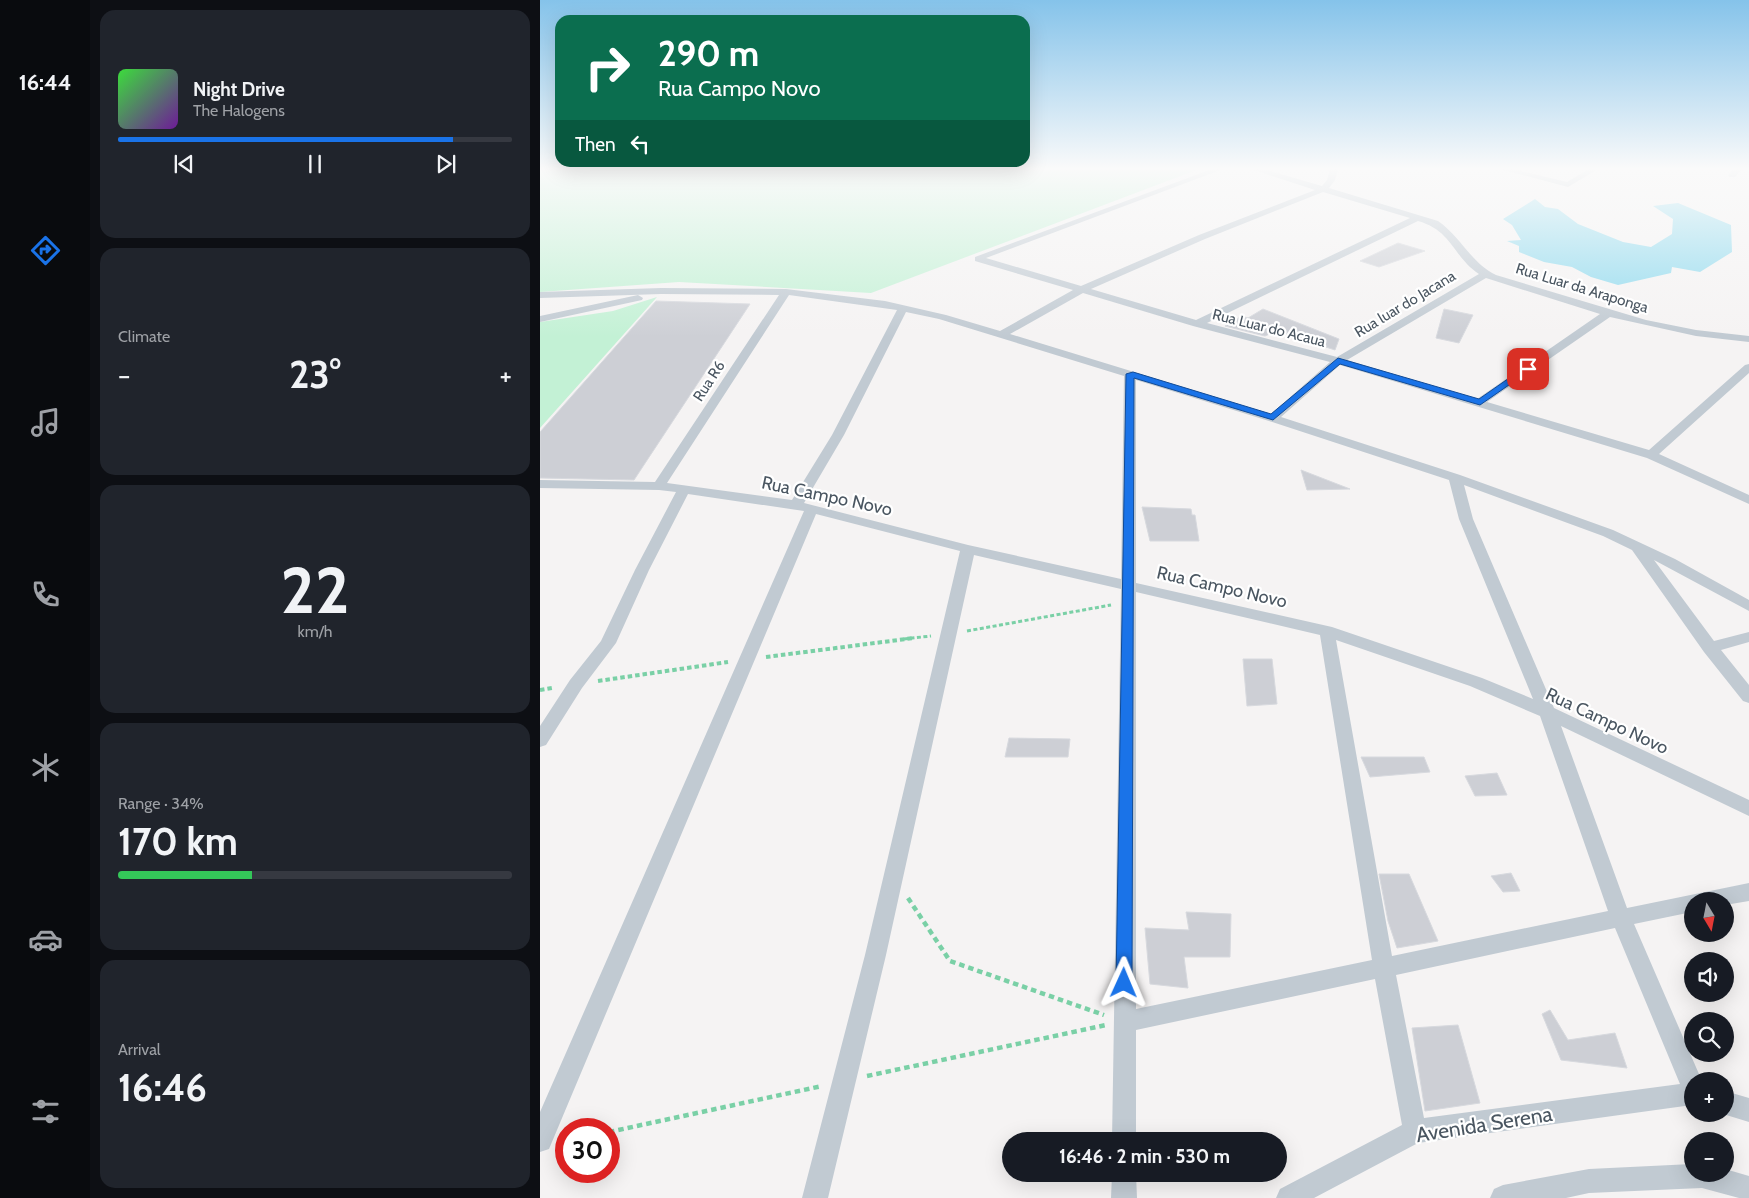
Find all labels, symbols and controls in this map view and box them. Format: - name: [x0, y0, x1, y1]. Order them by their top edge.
- text: 290 m: [658, 32, 759, 75]
- icon: right: [575, 35, 640, 100]
- text: 16:44: [19, 69, 71, 96]
- text: Rua Campo Novo: [658, 75, 821, 102]
- text: Night Drive: [193, 78, 285, 101]
- text: The Halogens: [193, 101, 285, 120]
- icon: left: [626, 130, 654, 158]
- text: Then: [575, 133, 616, 156]
- icon: previous: [170, 150, 198, 178]
- icon: pause: [301, 150, 329, 178]
- icon: next: [432, 150, 460, 178]
- icon: directions: [28, 233, 63, 268]
- street label: Rua Luar da Araponga: [1514, 259, 1651, 317]
- street label: Rua luar do Jacana: [1351, 266, 1459, 341]
- street label: Rua Luar do Acaua: [1211, 305, 1328, 351]
- text: Climate: [118, 327, 170, 346]
- pin: [1507, 348, 1549, 390]
- text: 23°: [289, 351, 341, 398]
- icon: arrive: [1514, 355, 1542, 383]
- street label: Rua R6: [689, 357, 729, 405]
- text: −: [118, 358, 130, 392]
- text: +: [500, 358, 512, 392]
- icon: music: [28, 405, 63, 440]
- street label: Rua Campo Novo: [760, 471, 894, 521]
- text: 22: [281, 550, 349, 629]
- street label: Rua Campo Novo: [1155, 561, 1289, 613]
- icon: phone: [28, 577, 63, 612]
- text: km/h: [297, 622, 333, 641]
- street label: Rua Campo Novo: [1542, 683, 1672, 759]
- icon: climate: [28, 750, 63, 785]
- text: Range · 34%: [118, 794, 204, 813]
- text: 170 km: [118, 818, 238, 865]
- north arrow: [1684, 892, 1734, 942]
- map controls: [1684, 892, 1734, 1182]
- icon: car: [28, 922, 63, 957]
- button: sound: [1684, 952, 1734, 1002]
- position arrow: [1097, 956, 1149, 1008]
- button: search: [1684, 1012, 1734, 1062]
- text: Arrival: [118, 1040, 161, 1059]
- text: 16:46: [118, 1064, 207, 1111]
- button: +: [1684, 1072, 1734, 1122]
- icon: filters: [28, 1094, 63, 1129]
- street label: Avenida Serena: [1414, 1101, 1554, 1147]
- speed limit sign: 30: [555, 1118, 620, 1183]
- button: −: [1684, 1132, 1734, 1182]
- text: 16:46 · 2 min · 530 m: [1059, 1145, 1230, 1168]

